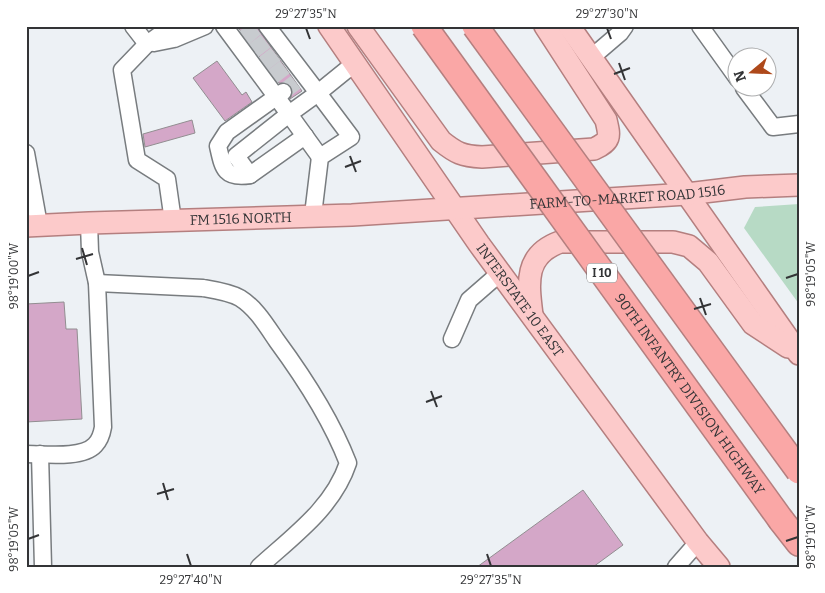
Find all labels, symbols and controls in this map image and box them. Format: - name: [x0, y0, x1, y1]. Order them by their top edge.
- text: 29°27'35"N: [275, 7, 337, 21]
- text: 29°27'30"N: [576, 7, 639, 21]
- north arrow: [728, 48, 778, 98]
- text: N: [730, 68, 750, 84]
- street label: FARM-TO-MARKET ROAD 1516: [529, 181, 726, 212]
- street label: FM 1516 NORTH: [190, 208, 292, 228]
- street label: INTERSTATE 10 EAST: [473, 240, 567, 360]
- text: 98°19'05"W: [804, 241, 818, 307]
- text: 98°19'00"W: [7, 242, 21, 309]
- road number: I 10: [587, 264, 617, 282]
- street label: 90TH INFANTRY DIVISION HIGHWAY: [611, 290, 768, 498]
- text: 98°19'10"W: [804, 504, 818, 569]
- text: 98°19'05"W: [7, 506, 21, 572]
- text: 29°27'40"N: [160, 573, 223, 587]
- text: 29°27'35"N: [460, 573, 522, 587]

